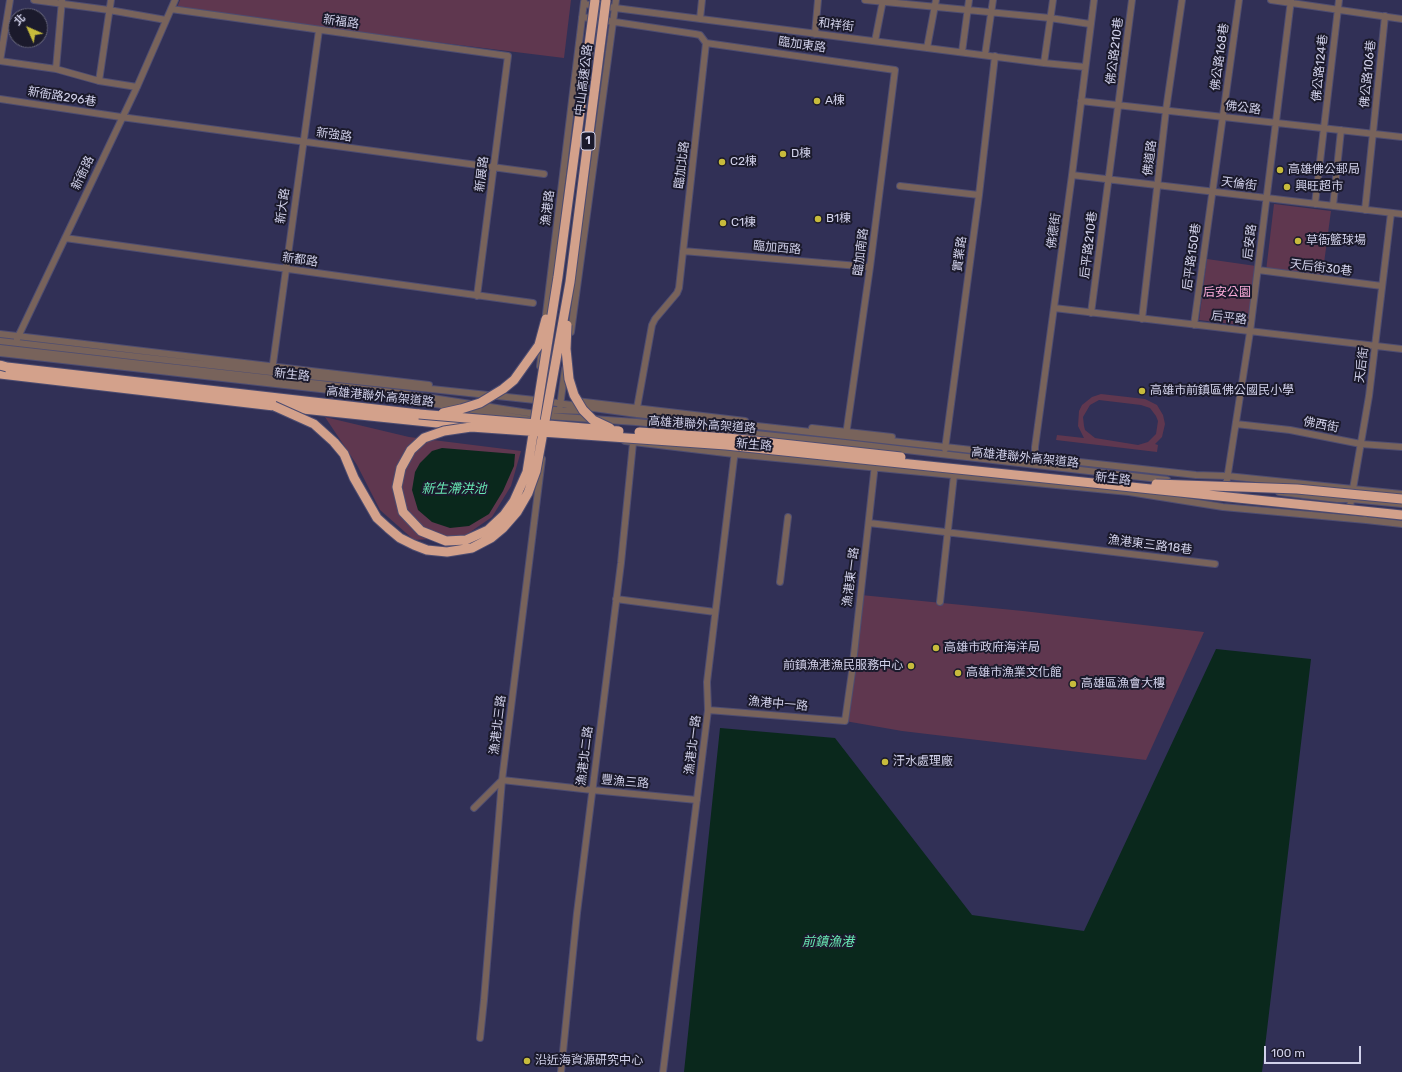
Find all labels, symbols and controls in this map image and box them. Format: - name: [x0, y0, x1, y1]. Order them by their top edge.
- north arrow: [8, 8, 48, 48]
- text: 北: [11, 11, 28, 28]
- street label: 新福路: [322, 12, 360, 32]
- street label: 和祥街: [817, 16, 855, 34]
- street label: 佛公路210巷: [1104, 16, 1126, 86]
- street label: 佛公路168巷: [1208, 22, 1232, 92]
- street label: 佛公路124巷: [1309, 34, 1331, 102]
- street label: 臨加東路: [777, 35, 827, 55]
- street label: 佛公路106巷: [1357, 39, 1379, 109]
- street label: 中山高速公路: [572, 43, 596, 117]
- street label: 新衙路296巷: [27, 84, 97, 110]
- place label: A棟: [825, 94, 845, 108]
- marker: A棟: [812, 96, 822, 106]
- street label: 佛公路: [1224, 99, 1262, 117]
- street label: 新強路: [315, 125, 353, 145]
- road number: 1: [581, 132, 595, 150]
- street label: 佛道路: [1141, 139, 1159, 177]
- street label: 臨加北路: [672, 140, 692, 190]
- place label: D棟: [791, 147, 811, 161]
- marker: D棟: [778, 149, 788, 159]
- street label: 新衙路: [69, 154, 97, 192]
- street label: 新展路: [473, 155, 491, 193]
- place label: C2棟: [730, 155, 757, 169]
- marker: C2棟: [717, 157, 727, 167]
- place label: 高雄佛公郵局: [1288, 163, 1360, 177]
- marker: 高雄佛公郵局: [1275, 165, 1285, 175]
- street label: 天倫街: [1220, 175, 1258, 193]
- place label: 興旺超市: [1295, 180, 1343, 194]
- marker: 興旺超市: [1282, 182, 1292, 192]
- street label: 新大路: [273, 187, 293, 225]
- street label: 漁港路: [539, 189, 557, 227]
- street label: 后平路210巷: [1078, 210, 1100, 280]
- place label: B1棟: [826, 212, 851, 226]
- street label: 佛德街: [1044, 212, 1064, 250]
- marker: B1棟: [813, 214, 823, 224]
- place label: C1棟: [731, 216, 756, 230]
- marker: C1棟: [718, 218, 728, 228]
- street label: 后平路150巷: [1180, 222, 1204, 292]
- street label: 后安路: [1241, 223, 1259, 261]
- street label: 臨加南路: [851, 227, 871, 277]
- place label: 草衙籃球場: [1306, 234, 1366, 248]
- street label: 實業路: [950, 235, 970, 273]
- marker: 草衙籃球場: [1293, 236, 1303, 246]
- street label: 臨加西路: [752, 239, 802, 257]
- street label: 新都路: [281, 250, 319, 270]
- street label: 天后街30巷: [1289, 257, 1353, 279]
- park label: 后安公園: [1203, 286, 1251, 300]
- street label: 后平路: [1210, 309, 1248, 327]
- street label: 天后街: [1353, 346, 1371, 384]
- street label: 新生路: [273, 366, 311, 384]
- street label: 高雄港聯外高架道路: [326, 384, 434, 410]
- place label: 高雄市前鎮區佛公國民小學: [1150, 384, 1294, 398]
- marker: 高雄市前鎮區佛公國民小學: [1137, 386, 1147, 396]
- street label: 高雄港聯外高架道路: [648, 414, 756, 436]
- street label: 佛西街: [1302, 414, 1340, 436]
- street label: 新生路: [735, 436, 773, 454]
- street label: 高雄港聯外高架道路: [971, 445, 1079, 471]
- street label: 新生路: [1094, 470, 1132, 488]
- water label: 新生滯洪池: [422, 481, 486, 497]
- street label: 漁港東三路18巷: [1107, 533, 1193, 557]
- street label: 漁港東一路: [840, 546, 862, 608]
- place label: 高雄市政府海洋局: [944, 641, 1040, 655]
- marker: 高雄市政府海洋局: [931, 643, 941, 653]
- place label: 前鎮漁港漁民服務中心: [783, 659, 903, 673]
- marker: 前鎮漁港漁民服務中心: [906, 661, 916, 671]
- place label: 高雄市漁業文化館: [966, 666, 1062, 680]
- marker: 高雄市漁業文化館: [953, 668, 963, 678]
- place label: 高雄區漁會大樓: [1081, 677, 1165, 691]
- marker: 高雄區漁會大樓: [1068, 679, 1078, 689]
- street label: 漁港北三路: [487, 694, 509, 756]
- street label: 漁港中一路: [747, 694, 809, 714]
- street label: 漁港北一路: [682, 714, 704, 776]
- street label: 漁港北二路: [574, 725, 596, 787]
- place label: 汙水處理廠: [893, 755, 953, 769]
- marker: 汙水處理廠: [880, 757, 890, 767]
- street label: 豐漁三路: [600, 773, 650, 791]
- water label: 前鎮漁港: [802, 934, 854, 950]
- scale bar: [1266, 1038, 1363, 1064]
- text: 100 m: [1271, 1046, 1305, 1060]
- place label: 沿近海資源研究中心: [535, 1054, 643, 1068]
- marker: 沿近海資源研究中心: [522, 1056, 532, 1066]

